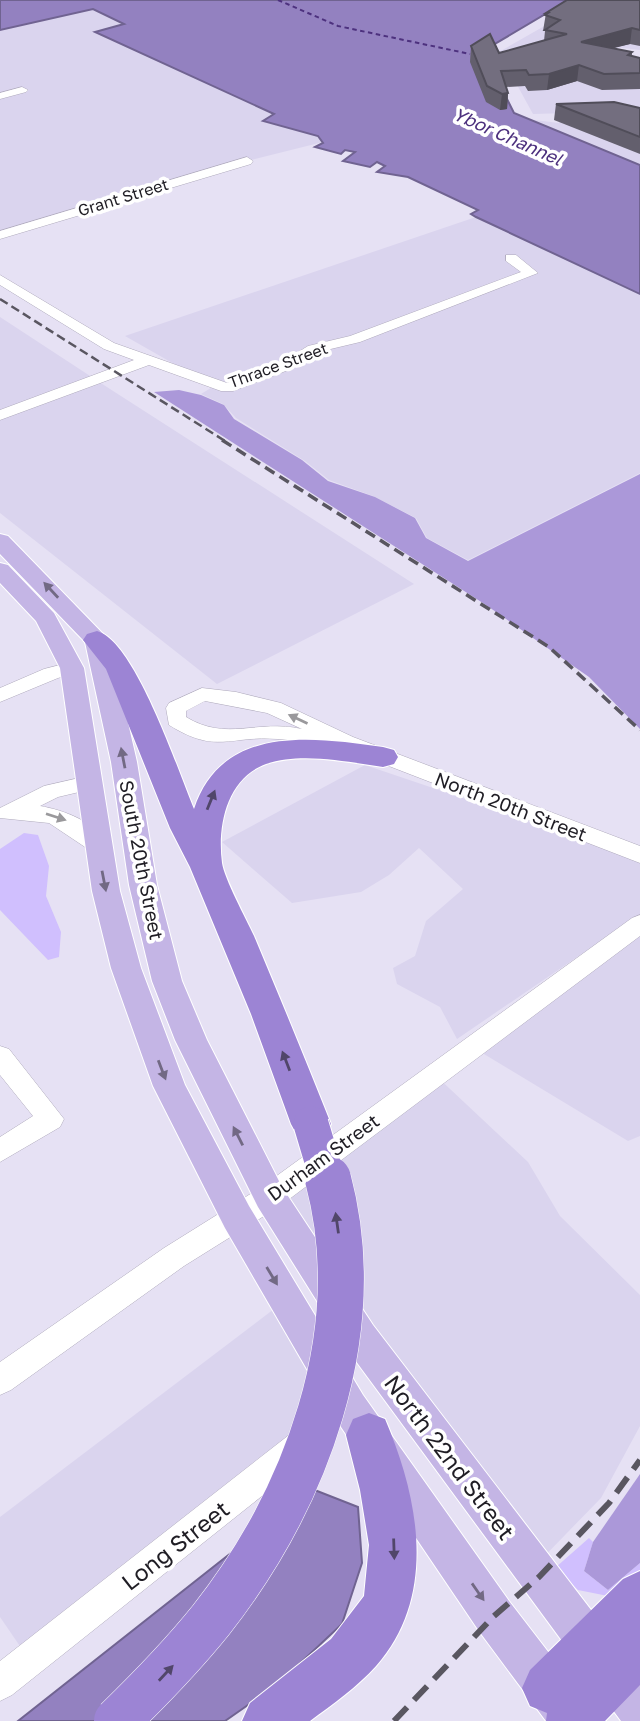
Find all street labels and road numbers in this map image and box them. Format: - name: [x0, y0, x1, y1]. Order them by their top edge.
- street label: Grant Street: [75, 174, 171, 220]
- street label: Thrace Street: [226, 338, 330, 392]
- street label: North 20th Street: [432, 766, 590, 846]
- street label: South 20th Street: [115, 778, 169, 942]
- street label: Durham Street: [263, 1109, 383, 1205]
- street label: North 22nd Street: [379, 1369, 521, 1545]
- street label: Long Street: [116, 1494, 234, 1596]

